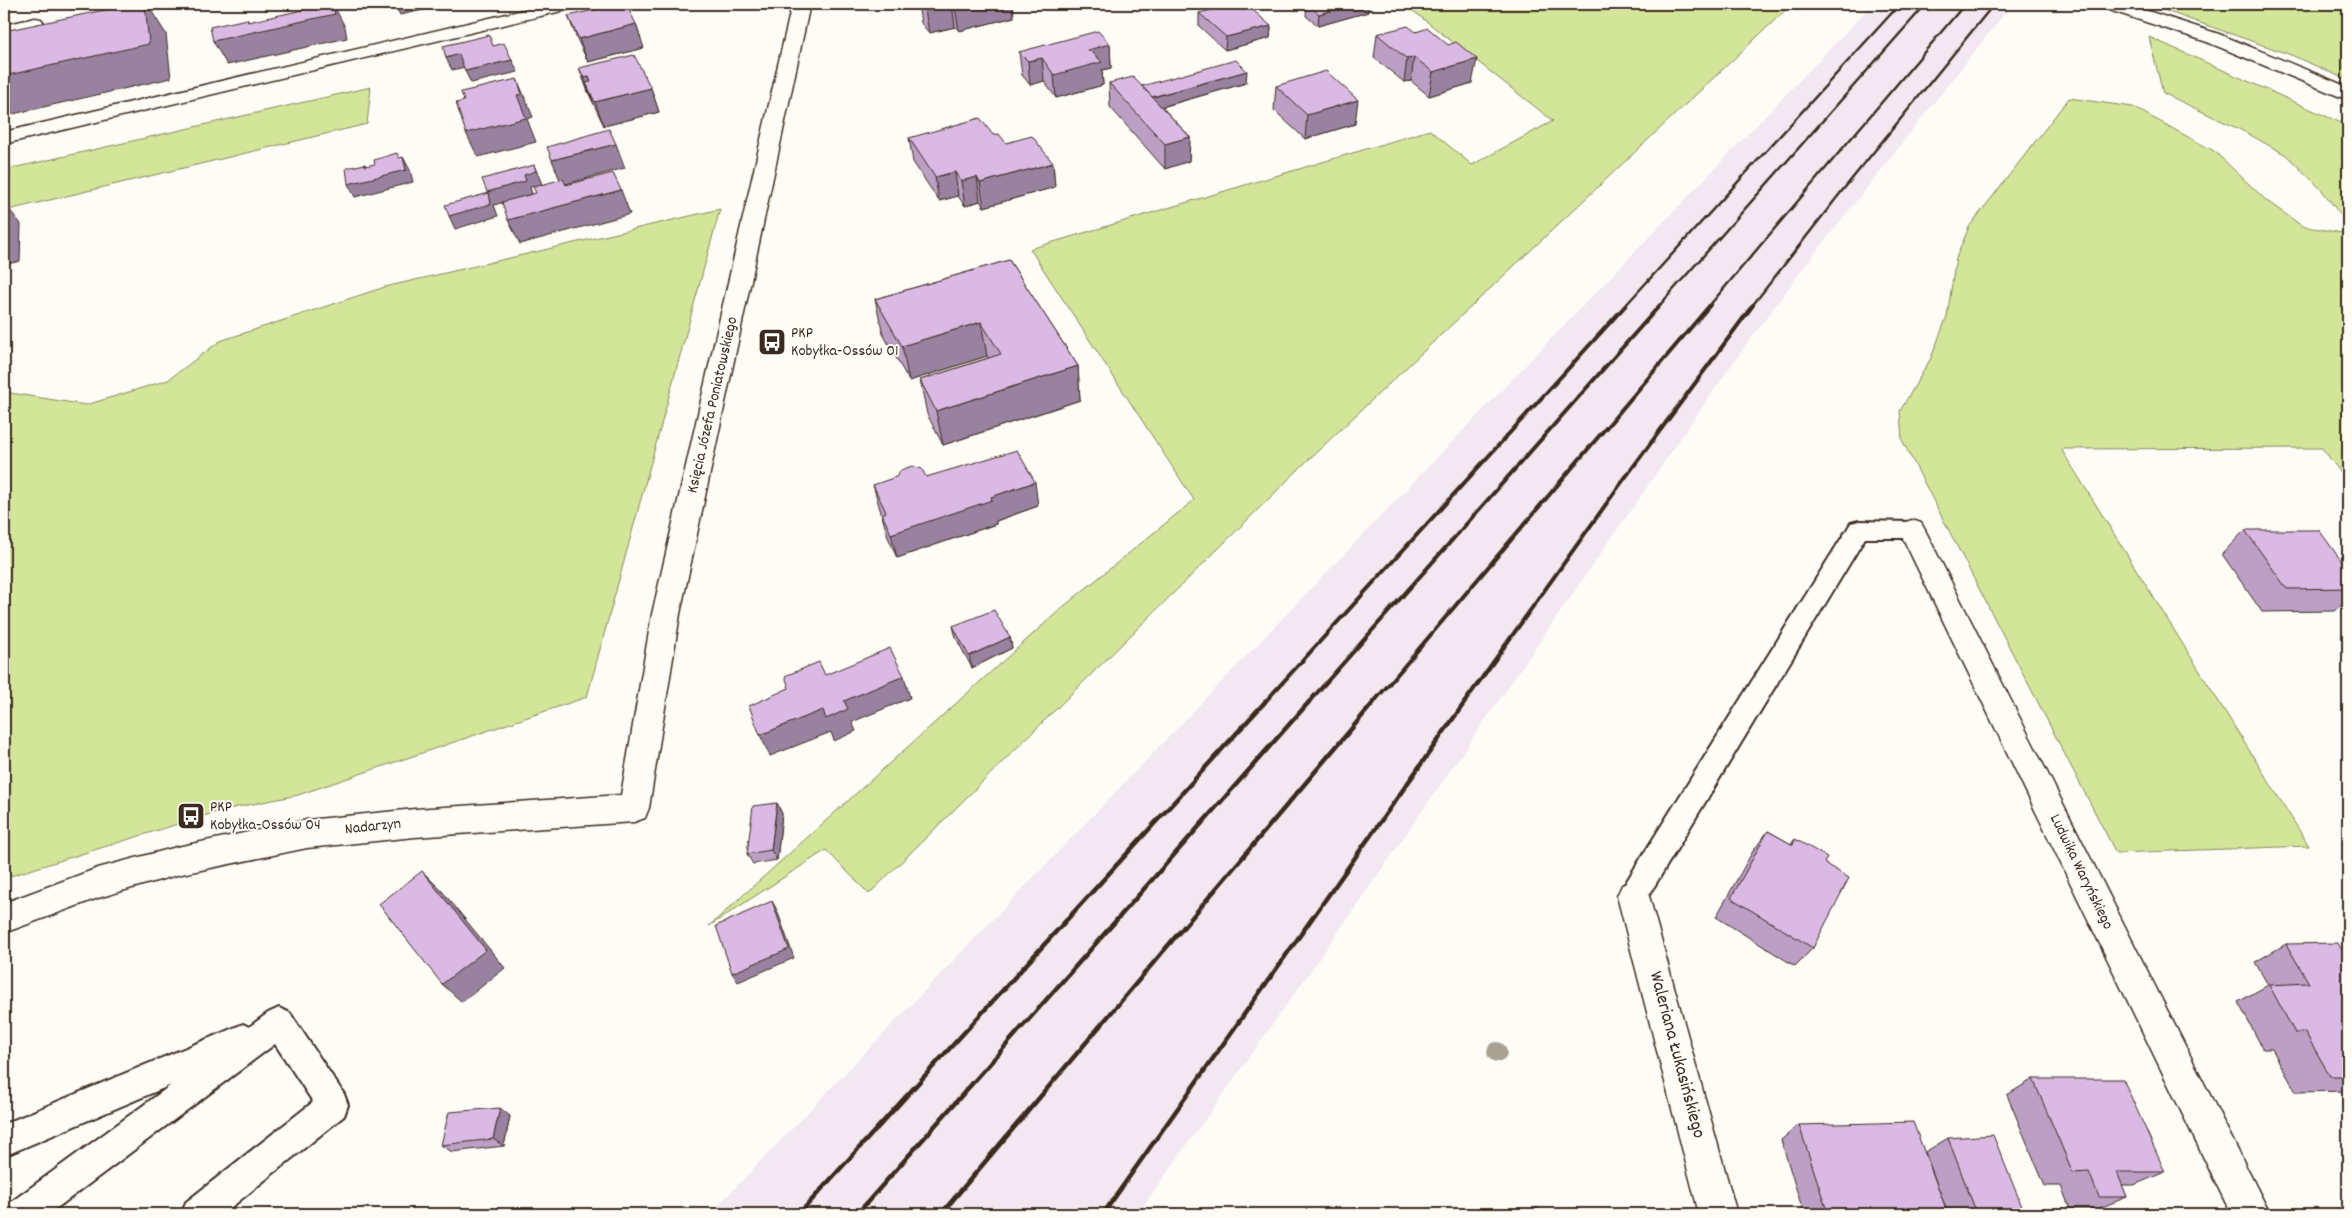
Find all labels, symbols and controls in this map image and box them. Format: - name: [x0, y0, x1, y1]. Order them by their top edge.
- street label: Księcia Józefa Poniatowskiego: [682, 315, 744, 495]
- place label: PKP Kobyłka-Ossów 01: [791, 322, 898, 363]
- bus stop icon: PKP Kobyłka-Ossów 01: [757, 327, 787, 357]
- place label: PKP Kobyłka-Ossów 04: [210, 796, 321, 837]
- bus stop icon: PKP Kobyłka-Ossów 04: [176, 801, 206, 831]
- street label: Ludwika Waryńskiego: [2043, 810, 2119, 934]
- street label: Nadarzyn: [344, 813, 402, 841]
- street label: Waleriana Łukasińskiego: [1641, 969, 1711, 1141]

